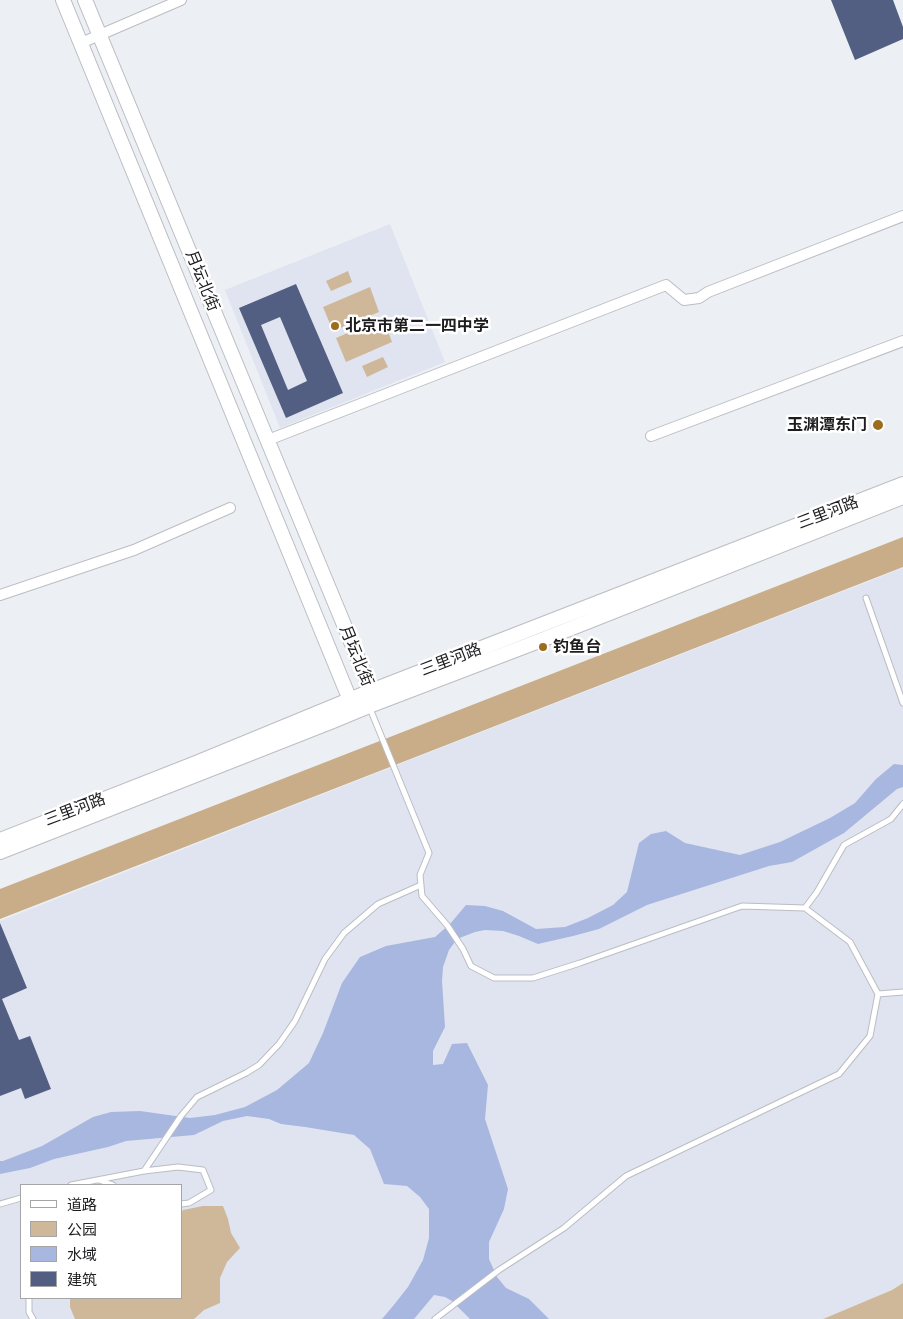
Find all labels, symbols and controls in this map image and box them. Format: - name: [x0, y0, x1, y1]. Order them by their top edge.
- street label: 月坛北街: [181, 248, 223, 314]
- place label: 北京市第二一四中学: [345, 316, 489, 336]
- marker: 北京市第二一四中学: [329, 320, 341, 332]
- place label: 玉渊潭东门: [787, 415, 867, 435]
- marker: 玉渊潭东门: [871, 418, 885, 432]
- street label: 三里河路: [795, 493, 861, 533]
- street label: 月坛北街: [335, 623, 377, 689]
- place label: 钓鱼台: [553, 637, 601, 657]
- street label: 三里河路: [418, 640, 484, 680]
- marker: 钓鱼台: [537, 641, 549, 653]
- street label: 三里河路: [42, 790, 108, 830]
- legend: [20, 1184, 182, 1299]
- text: 道路: [67, 1196, 97, 1214]
- text: 公园: [67, 1221, 97, 1239]
- text: 水域: [67, 1246, 97, 1264]
- text: 建筑: [67, 1271, 97, 1289]

